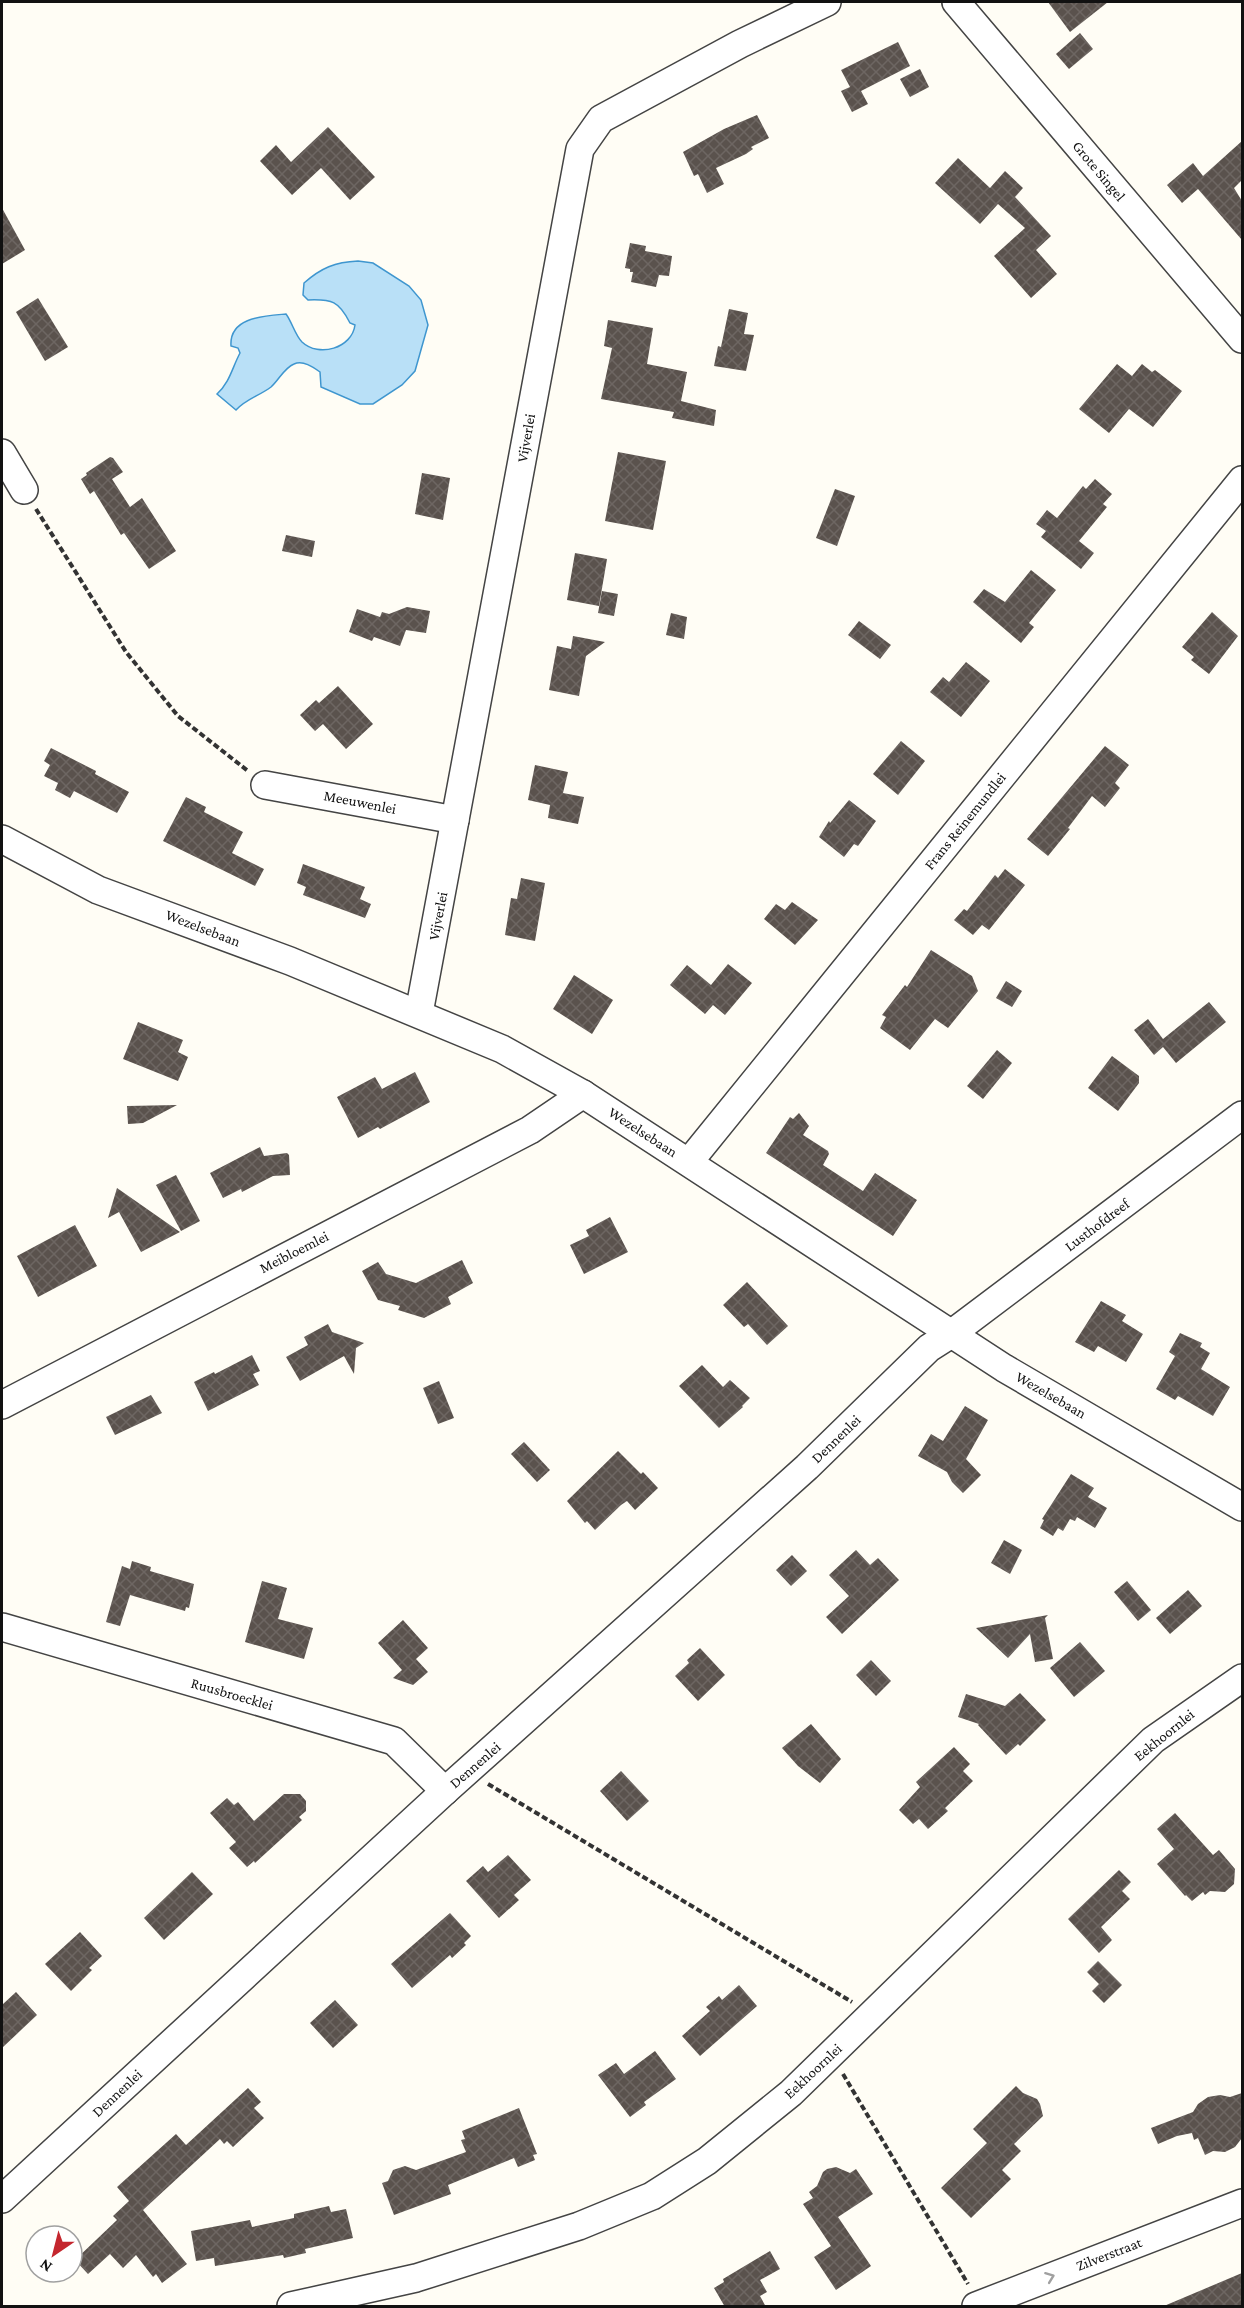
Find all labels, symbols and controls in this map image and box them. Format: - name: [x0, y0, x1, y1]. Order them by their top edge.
- street label: Grote Singel: [1069, 138, 1129, 205]
- street label: Vijverlei: [514, 412, 539, 464]
- street label: Frans Reinemundlei: [921, 769, 1009, 873]
- street label: Meeuwenlei: [322, 787, 398, 817]
- street label: Vijverlei: [425, 890, 452, 942]
- street label: Wezelsebaan: [163, 906, 243, 950]
- street label: Wezelsebaan: [606, 1104, 680, 1160]
- street label: Lusthofdreef: [1062, 1195, 1134, 1254]
- street label: Meibloemlei: [257, 1228, 331, 1276]
- street label: Wezelsebaan: [1013, 1368, 1089, 1422]
- street label: Dennenlei: [808, 1412, 864, 1466]
- street label: Ruusbroecklei: [189, 1675, 275, 1713]
- street label: Eekhoornlei: [1131, 1706, 1197, 1764]
- street label: Dennenlei: [446, 1739, 504, 1791]
- street label: Eekhoornlei: [781, 2040, 845, 2102]
- street label: Dennenlei: [89, 2066, 145, 2120]
- north arrow: [24, 2224, 84, 2284]
- street label: Zilverstraat: [1074, 2234, 1145, 2274]
- text: N: [36, 2256, 55, 2276]
- one-way arrow: [1044, 2272, 1055, 2284]

